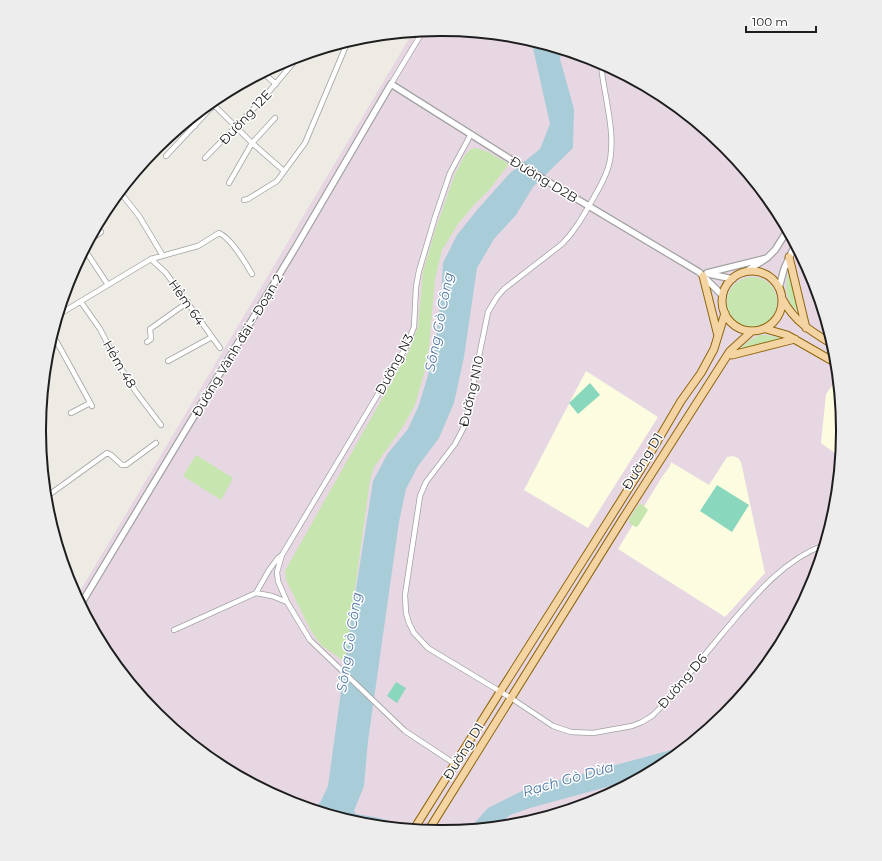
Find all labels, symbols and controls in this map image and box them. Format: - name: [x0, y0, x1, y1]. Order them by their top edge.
- scale bar: [746, 8, 816, 34]
- text: 100 m: [752, 14, 788, 29]
- street label: Đường 12E: [215, 86, 275, 148]
- street label: Đường D2B: [507, 152, 581, 206]
- street label: Đường Vành đai - Đoạn 2: [188, 271, 286, 419]
- water label: Sông Gò Công: [421, 271, 457, 373]
- street label: Hẻm 64: [165, 276, 209, 328]
- street label: Đường N3: [371, 331, 417, 397]
- street label: Hẻm 48: [100, 337, 140, 391]
- street label: Đường N10: [455, 354, 487, 428]
- street label: Đường D1: [618, 430, 666, 492]
- water label: Sông Gò Công: [332, 591, 366, 693]
- street label: Đường D6: [654, 650, 710, 712]
- street label: Đường D1: [439, 720, 487, 782]
- water label: Rạch Gò Dừa: [520, 757, 616, 801]

